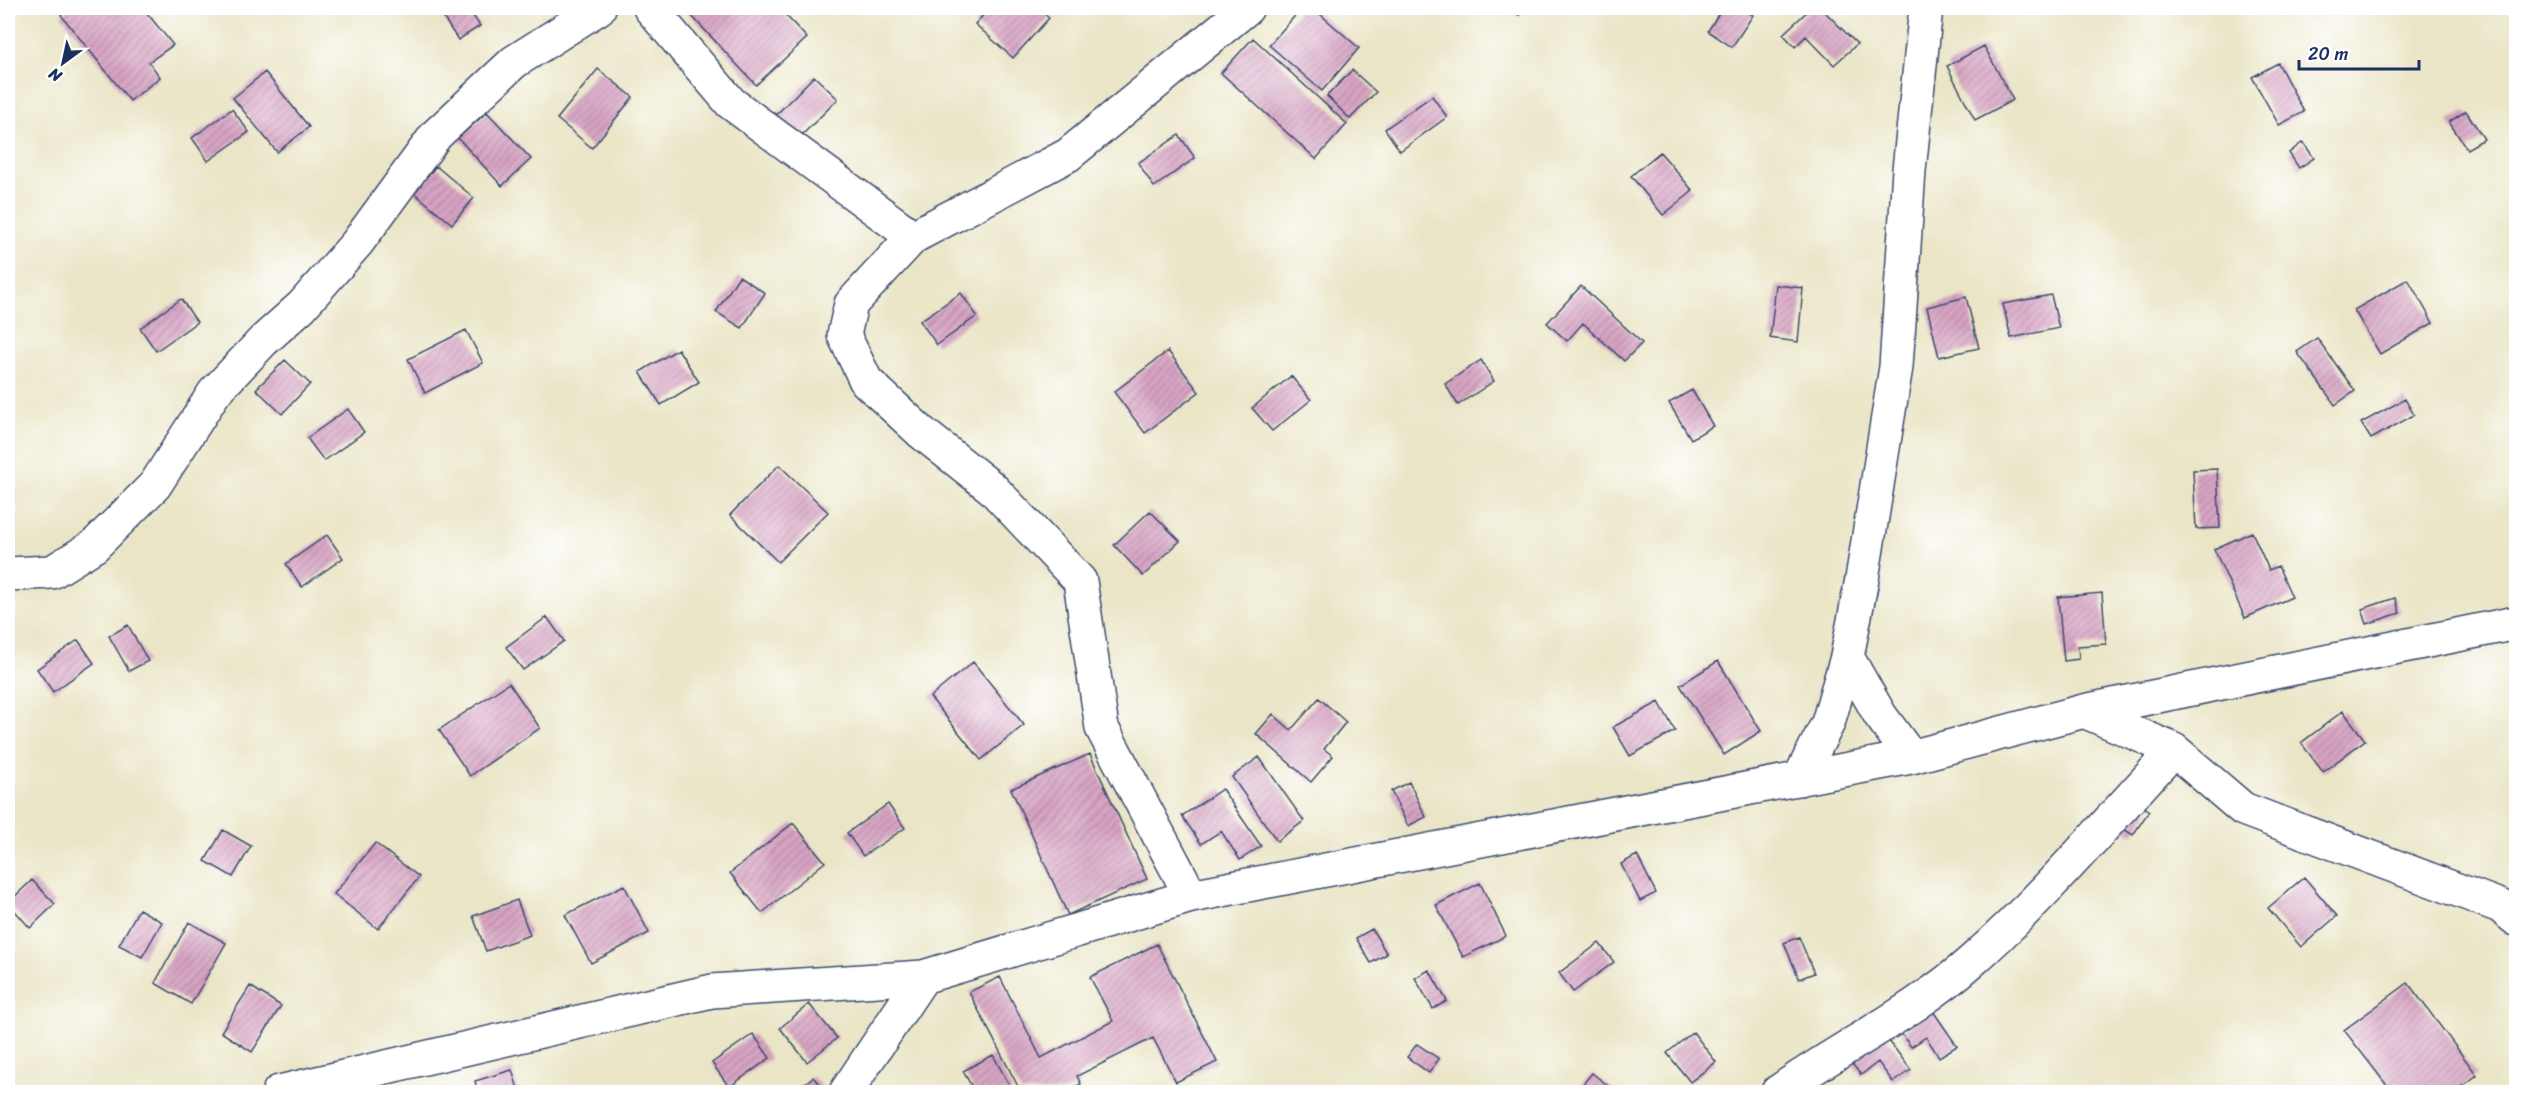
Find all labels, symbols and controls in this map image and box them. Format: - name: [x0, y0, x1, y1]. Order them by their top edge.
- north arrow: [33, 33, 93, 93]
- scale bar: [2299, 33, 2419, 71]
- text: 20 m: [2308, 38, 2348, 70]
- text: N: [42, 59, 68, 91]

